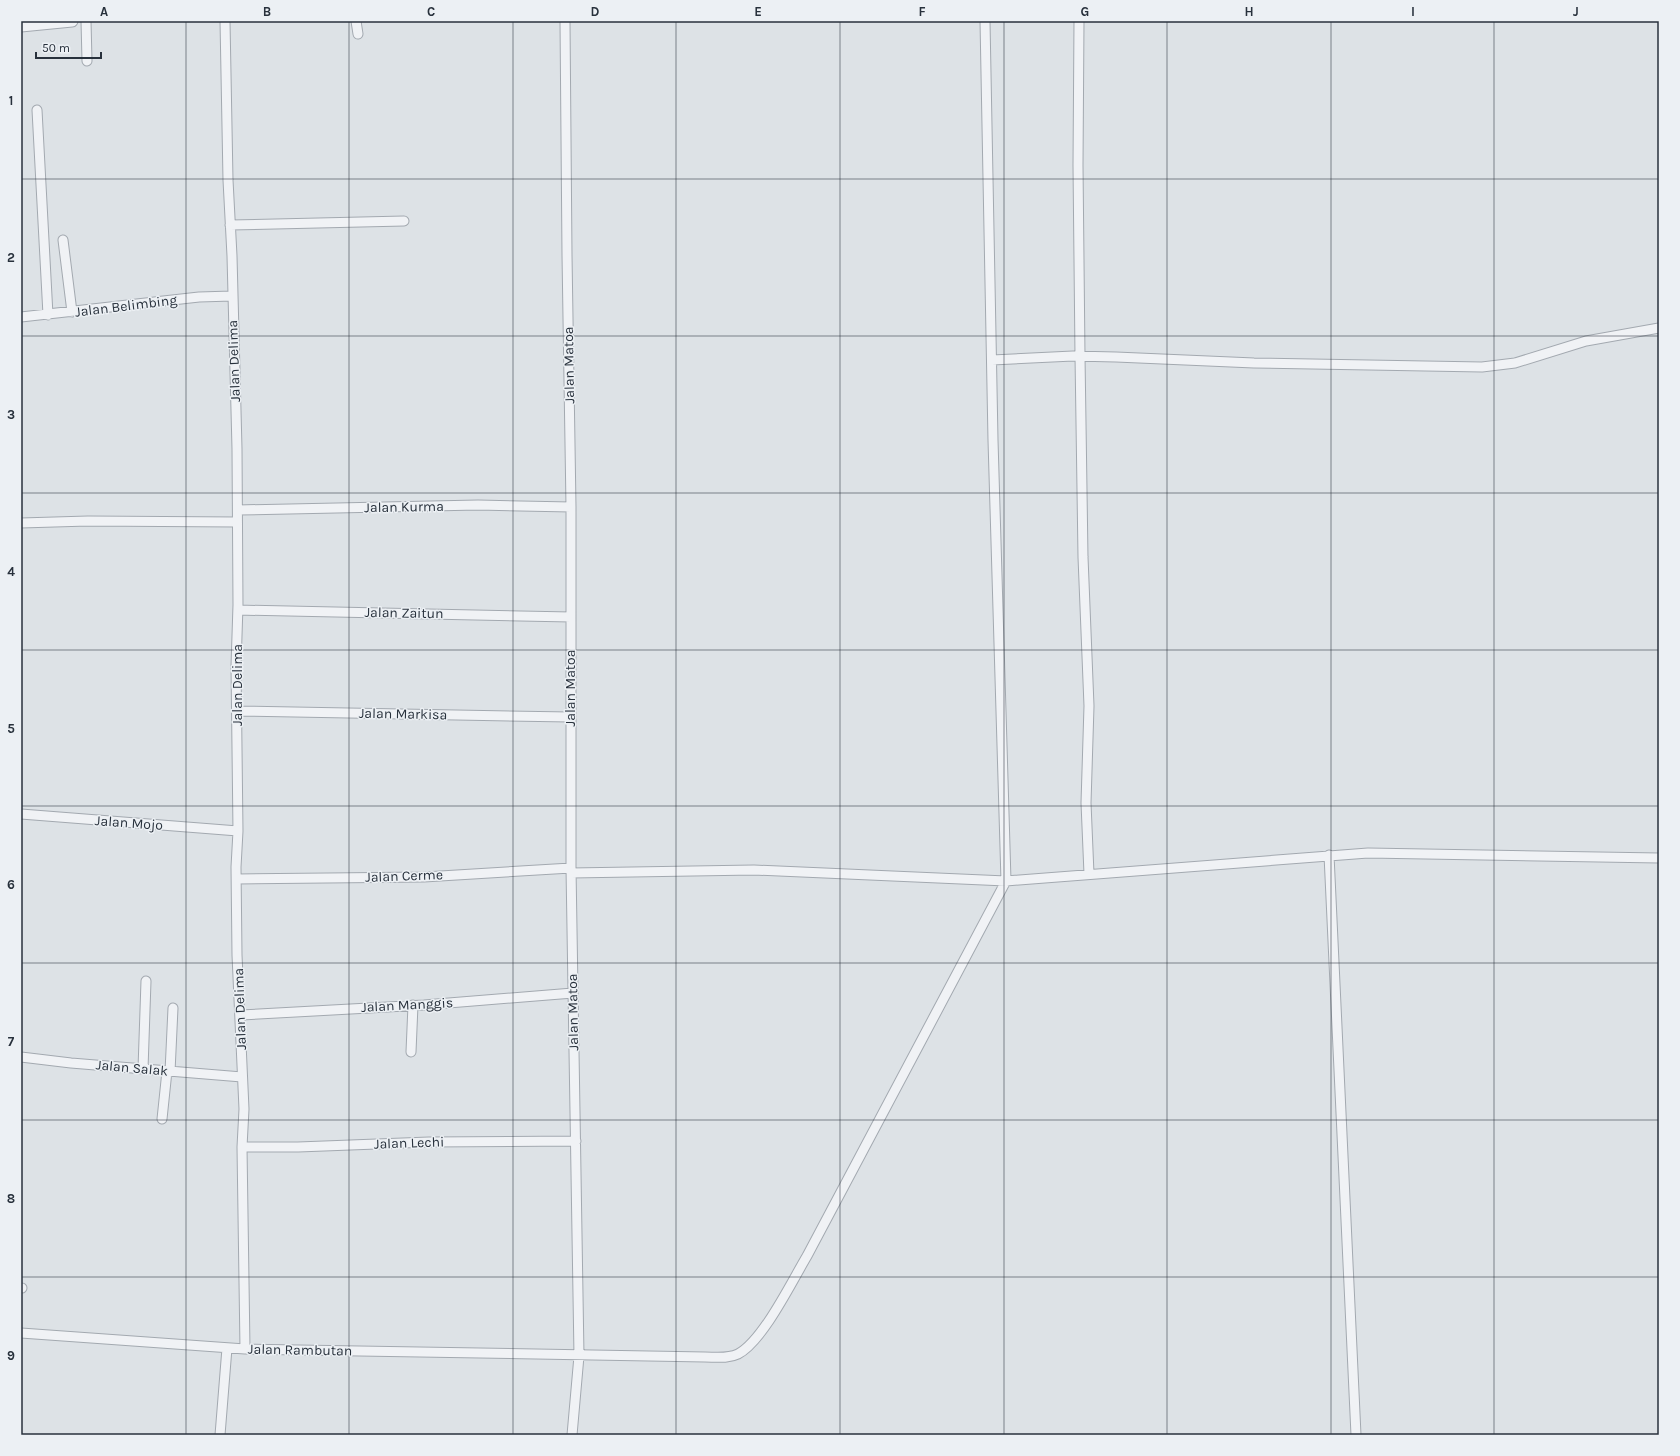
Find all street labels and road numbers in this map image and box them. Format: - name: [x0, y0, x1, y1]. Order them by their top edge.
- street label: Jalan Belimbing: [74, 291, 178, 321]
- street label: Jalan Delima: [224, 320, 244, 402]
- street label: Jalan Matoa: [560, 326, 578, 404]
- street label: Jalan Kurma: [364, 498, 444, 516]
- street label: Jalan Zaitun: [364, 604, 444, 622]
- street label: Jalan Delima: [229, 644, 246, 726]
- street label: Jalan Matoa: [562, 650, 579, 726]
- street label: Jalan Markisa: [359, 705, 447, 723]
- street label: Jalan Mojo: [94, 812, 164, 834]
- street label: Jalan Cerme: [365, 866, 443, 886]
- street label: Jalan Delima: [230, 968, 250, 1050]
- street label: Jalan Matoa: [564, 973, 582, 1051]
- street label: Jalan Manggis: [361, 994, 453, 1016]
- street label: Jalan Salak: [95, 1056, 169, 1080]
- street label: Jalan Lechi: [374, 1133, 444, 1153]
- street label: Jalan Rambutan: [248, 1341, 352, 1359]

